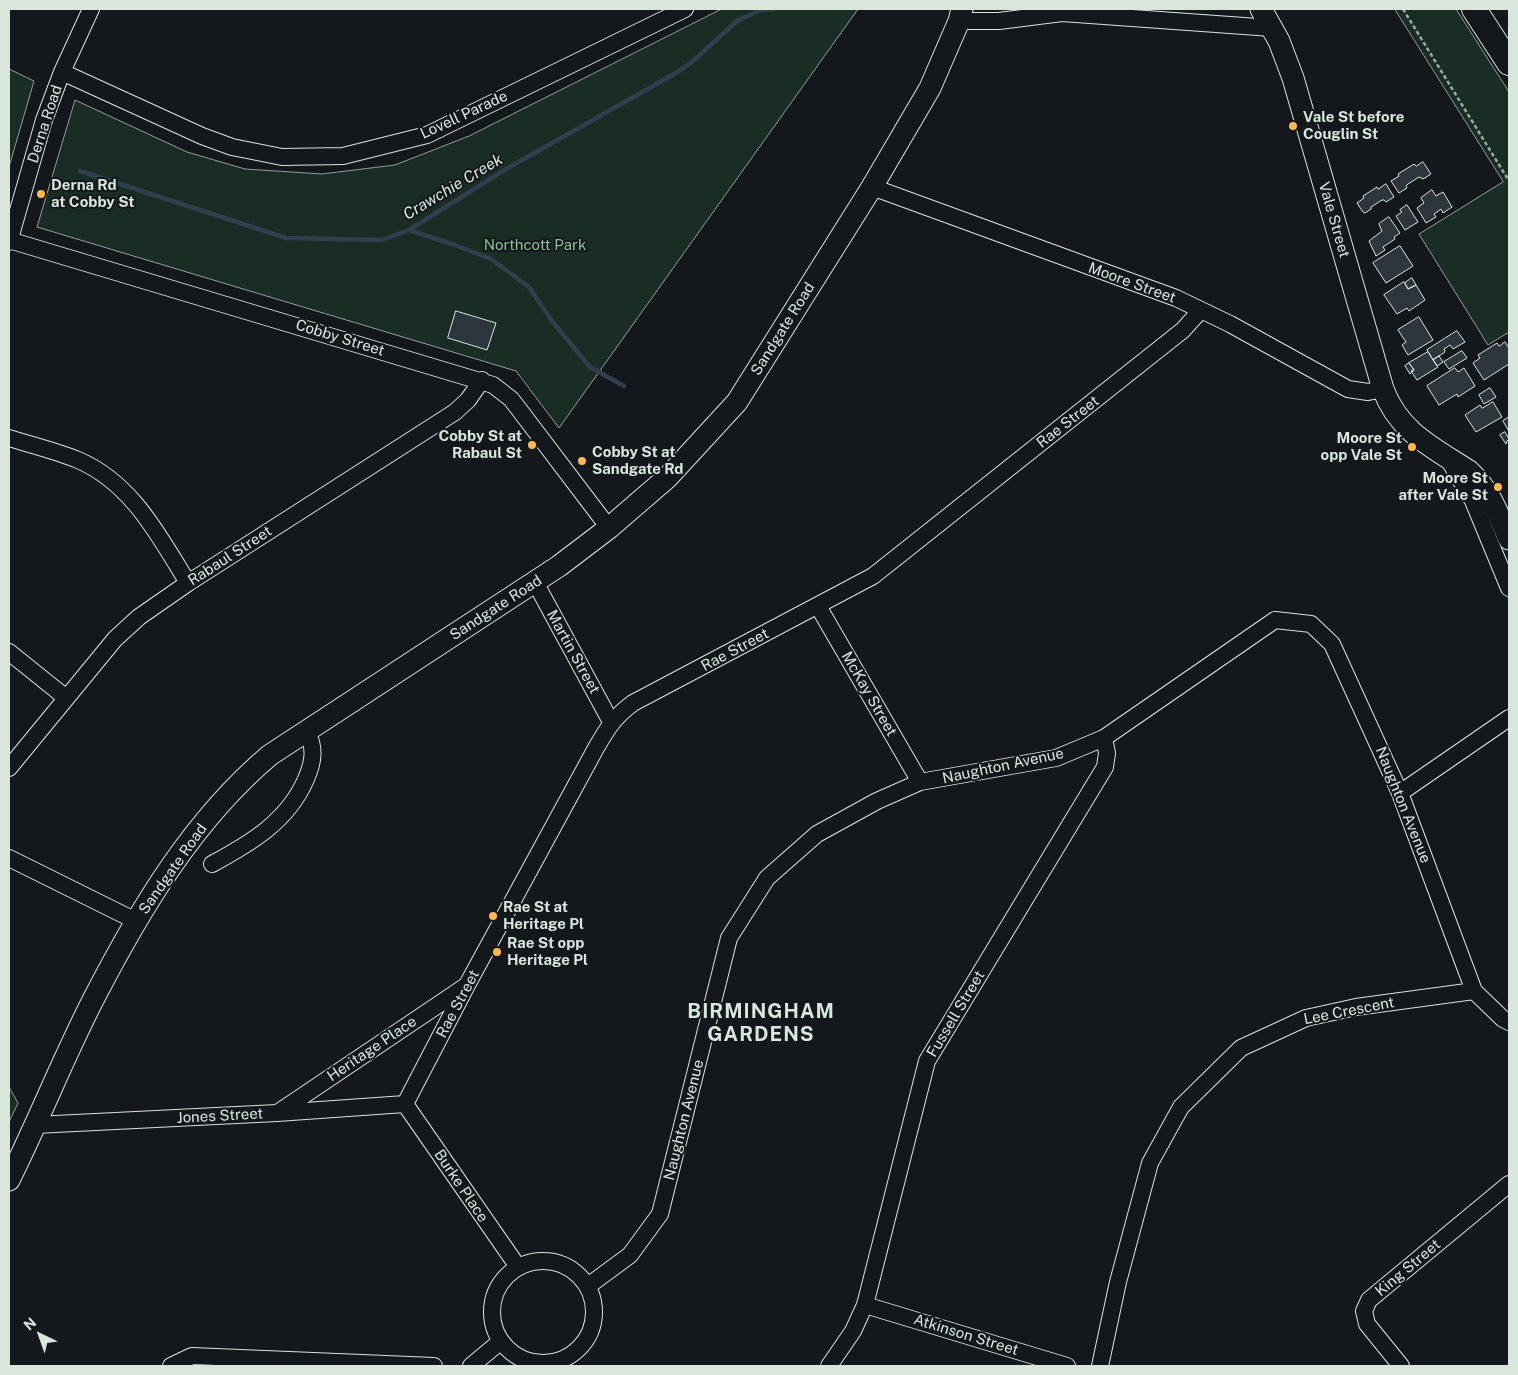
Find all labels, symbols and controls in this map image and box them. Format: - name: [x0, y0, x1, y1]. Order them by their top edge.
- street label: Derna Road: [24, 83, 66, 165]
- street label: Lovell Parade: [418, 87, 510, 143]
- place label: Vale St before Couglin St: [1303, 108, 1404, 143]
- marker: Vale St before Couglin St: [1287, 120, 1299, 132]
- water label: Crawchie Creek: [400, 150, 506, 224]
- place label: Derna Rd at Cobby St: [51, 176, 135, 211]
- street label: Vale Street: [1315, 180, 1353, 260]
- marker: Derna Rd at Cobby St: [35, 188, 47, 200]
- park label: Northcott Park: [484, 236, 586, 254]
- street label: Moore Street: [1086, 259, 1178, 307]
- street label: Sandgate Road: [747, 279, 819, 379]
- street label: Cobby Street: [293, 316, 387, 360]
- street label: Rae Street: [1033, 392, 1103, 452]
- place label: Cobby St at Rabaul St: [438, 427, 522, 462]
- place label: Moore St opp Vale St: [1321, 429, 1402, 464]
- marker: Cobby St at Rabaul St: [526, 439, 538, 451]
- marker: Moore St opp Vale St: [1406, 441, 1418, 453]
- place label: Cobby St at Sandgate Rd: [592, 443, 683, 478]
- marker: Cobby St at Sandgate Rd: [576, 455, 588, 467]
- place label: Moore St after Vale St: [1398, 469, 1488, 504]
- marker: Moore St after Vale St: [1492, 481, 1504, 493]
- street label: Rabaul Street: [185, 522, 275, 590]
- street label: Sandgate Road: [447, 572, 545, 644]
- street label: Martin Street: [543, 607, 603, 697]
- street label: Rae Street: [698, 625, 772, 675]
- street label: McKay Street: [837, 648, 901, 740]
- street label: Naughton Avenue: [941, 744, 1065, 788]
- street label: Naughton Avenue: [1371, 744, 1435, 866]
- street label: Sandgate Road: [135, 820, 211, 918]
- place label: Rae St at Heritage Pl: [503, 898, 584, 933]
- marker: Rae St at Heritage Pl: [487, 910, 499, 922]
- place label: Rae St opp Heritage Pl: [507, 934, 588, 969]
- marker: Rae St opp Heritage Pl: [491, 946, 503, 958]
- street label: Rae Street: [433, 967, 483, 1041]
- street label: Fussell Street: [923, 968, 989, 1060]
- street label: Lee Crescent: [1302, 993, 1396, 1029]
- district label: BIRMINGHAM GARDENS: [686, 1000, 836, 1047]
- street label: Heritage Place: [324, 1013, 420, 1085]
- street label: Naughton Avenue: [660, 1058, 708, 1182]
- street label: Jones Street: [176, 1105, 264, 1127]
- street label: Burke Place: [430, 1146, 492, 1226]
- street label: King Street: [1372, 1236, 1444, 1300]
- north arrow: [15, 1310, 65, 1360]
- street label: Atkinson Street: [911, 1311, 1021, 1359]
- text: N: [21, 1314, 39, 1333]

